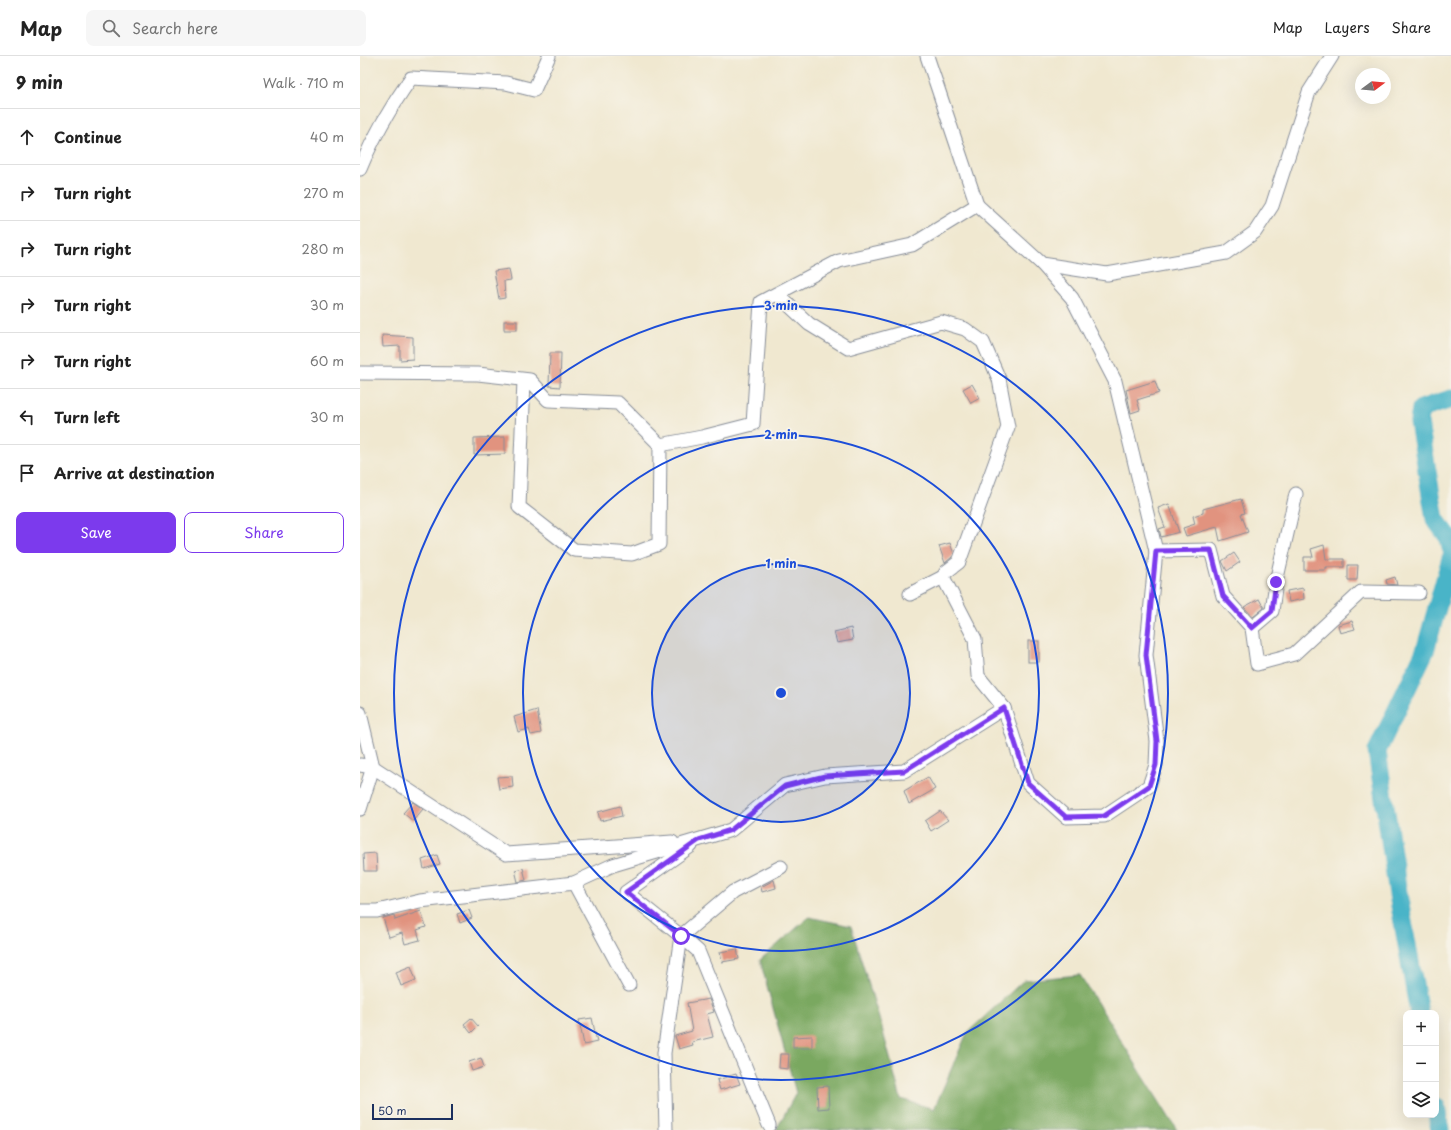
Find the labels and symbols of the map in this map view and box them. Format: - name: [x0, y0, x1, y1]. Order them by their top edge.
- north arrow: [1355, 68, 1391, 104]
- text: 3 min: [764, 296, 798, 314]
- text: 2 min: [764, 425, 798, 443]
- text: 1 min: [765, 554, 797, 572]
- route end: [1267, 573, 1285, 591]
- centre of rings: [774, 686, 788, 700]
- route start: [672, 927, 690, 945]
- scale bar: [372, 1102, 453, 1121]

